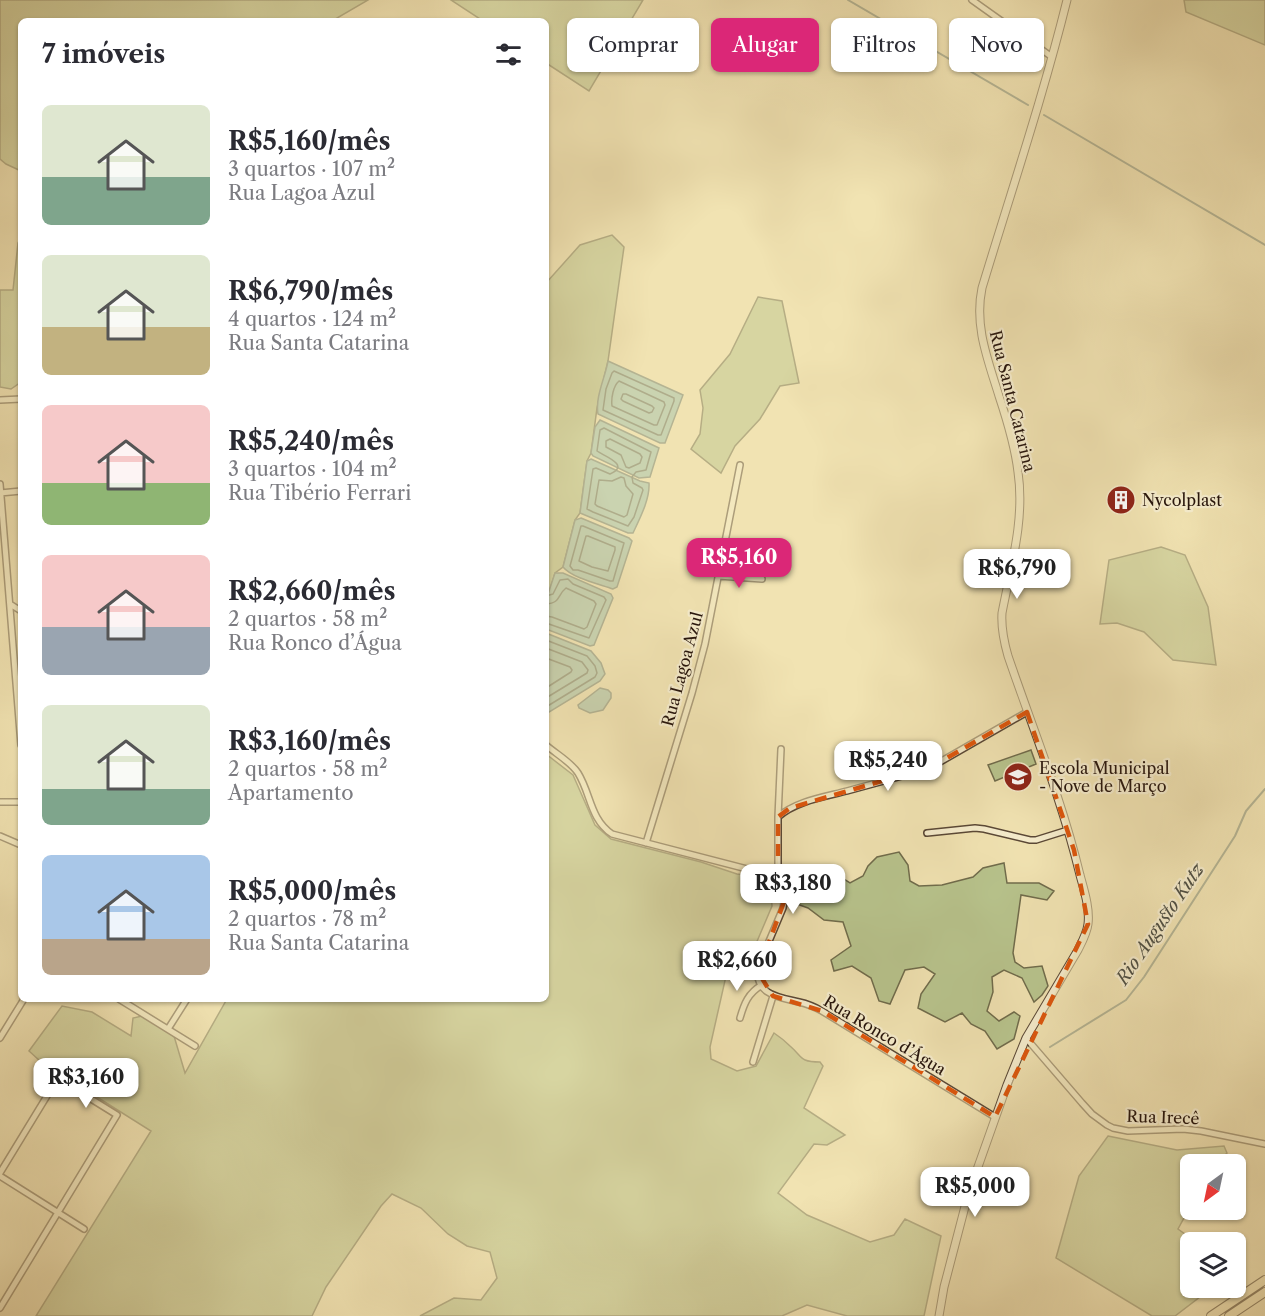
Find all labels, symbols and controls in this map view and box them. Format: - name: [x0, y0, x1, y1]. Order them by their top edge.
- chip: Comprar: [567, 18, 699, 72]
- chip: Alugar: [711, 18, 819, 72]
- chip: Filtros: [831, 18, 937, 72]
- chip: Novo: [949, 18, 1044, 72]
- text: 7 imóveis: [42, 38, 165, 70]
- icon: filters: [492, 38, 525, 71]
- text: R$5,160/mês: [228, 125, 391, 157]
- icon: home: [90, 129, 162, 201]
- text: 3 quartos · 107 m²: [228, 157, 395, 181]
- text: Rua Lagoa Azul: [228, 181, 375, 205]
- text: R$6,790/mês: [228, 275, 393, 307]
- icon: home: [90, 279, 162, 351]
- text: 4 quartos · 124 m²: [228, 307, 396, 331]
- street label: Rua Santa Catarina: [986, 328, 1040, 474]
- text: Rua Santa Catarina: [228, 331, 409, 355]
- text: R$5,240/mês: [228, 425, 394, 457]
- icon: home: [90, 429, 162, 501]
- text: 3 quartos · 104 m²: [228, 457, 397, 481]
- text: Rua Tibério Ferrari: [228, 481, 411, 505]
- building icon: Nycolplast: [1105, 484, 1137, 516]
- place label: Nycolplast: [1142, 490, 1222, 510]
- pin: R$5,160: [684, 538, 794, 589]
- text: R$5,160: [701, 545, 777, 569]
- pin: R$6,790: [962, 549, 1072, 600]
- text: R$6,790: [978, 556, 1056, 580]
- text: R$2,660/mês: [228, 575, 396, 607]
- icon: home: [90, 579, 162, 651]
- text: 2 quartos · 58 m²: [228, 607, 387, 631]
- street label: Rua Lagoa Azul: [657, 609, 707, 728]
- text: Rua Ronco d’Água: [228, 631, 402, 655]
- text: R$3,160/mês: [228, 725, 391, 757]
- icon: home: [90, 729, 162, 801]
- pin: R$5,240: [833, 741, 943, 792]
- text: R$5,240: [848, 748, 928, 772]
- text: 2 quartos · 58 m²: [228, 757, 387, 781]
- place label: Escola Municipal - Nove de Março: [1039, 758, 1170, 796]
- school or university icon: Escola Municipal - Nove de Março: [1002, 761, 1034, 793]
- text: Apartamento: [228, 781, 353, 805]
- water label: Rio Augusto Kutz: [1110, 858, 1209, 990]
- pin: R$3,180: [738, 864, 848, 915]
- text: R$3,180: [754, 871, 832, 895]
- text: R$5,000/mês: [228, 875, 396, 907]
- icon: home: [90, 879, 162, 951]
- text: 2 quartos · 78 m²: [228, 907, 386, 931]
- text: Rua Santa Catarina: [228, 931, 409, 955]
- pin: R$2,660: [682, 941, 792, 992]
- text: R$2,660: [697, 948, 777, 972]
- street label: Rua Ronco d’Água: [820, 991, 950, 1080]
- pin: R$3,160: [31, 1058, 141, 1109]
- text: R$3,160: [47, 1065, 125, 1089]
- street label: Rua Irecê: [1126, 1106, 1200, 1128]
- north arrow: [1180, 1154, 1246, 1220]
- map controls: [1180, 1154, 1246, 1298]
- pin: R$5,000: [920, 1167, 1030, 1218]
- text: R$5,000: [934, 1174, 1016, 1198]
- button: layers: [1180, 1232, 1246, 1298]

